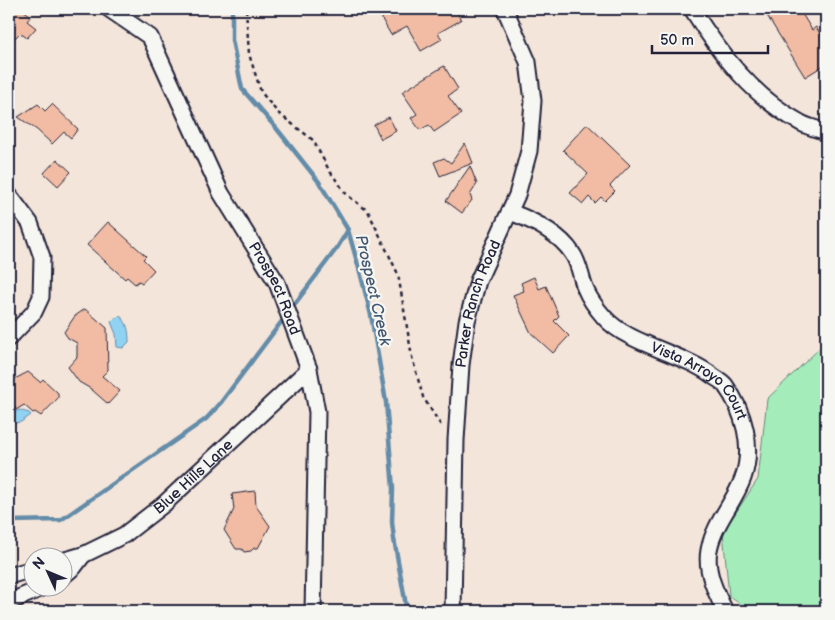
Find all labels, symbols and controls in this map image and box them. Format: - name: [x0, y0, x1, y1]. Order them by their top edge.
- scale bar: [652, 22, 769, 54]
- text: 50 m: [660, 31, 694, 50]
- water label: Prospect Creek: [351, 233, 395, 349]
- street label: Parker Ranch Road: [452, 237, 505, 369]
- street label: Prospect Road: [244, 239, 304, 338]
- street label: Vista Arroyo Court: [648, 338, 751, 423]
- street label: Blue Hills Lane: [150, 435, 237, 519]
- north arrow: [22, 548, 72, 598]
- text: N: [29, 554, 49, 573]

